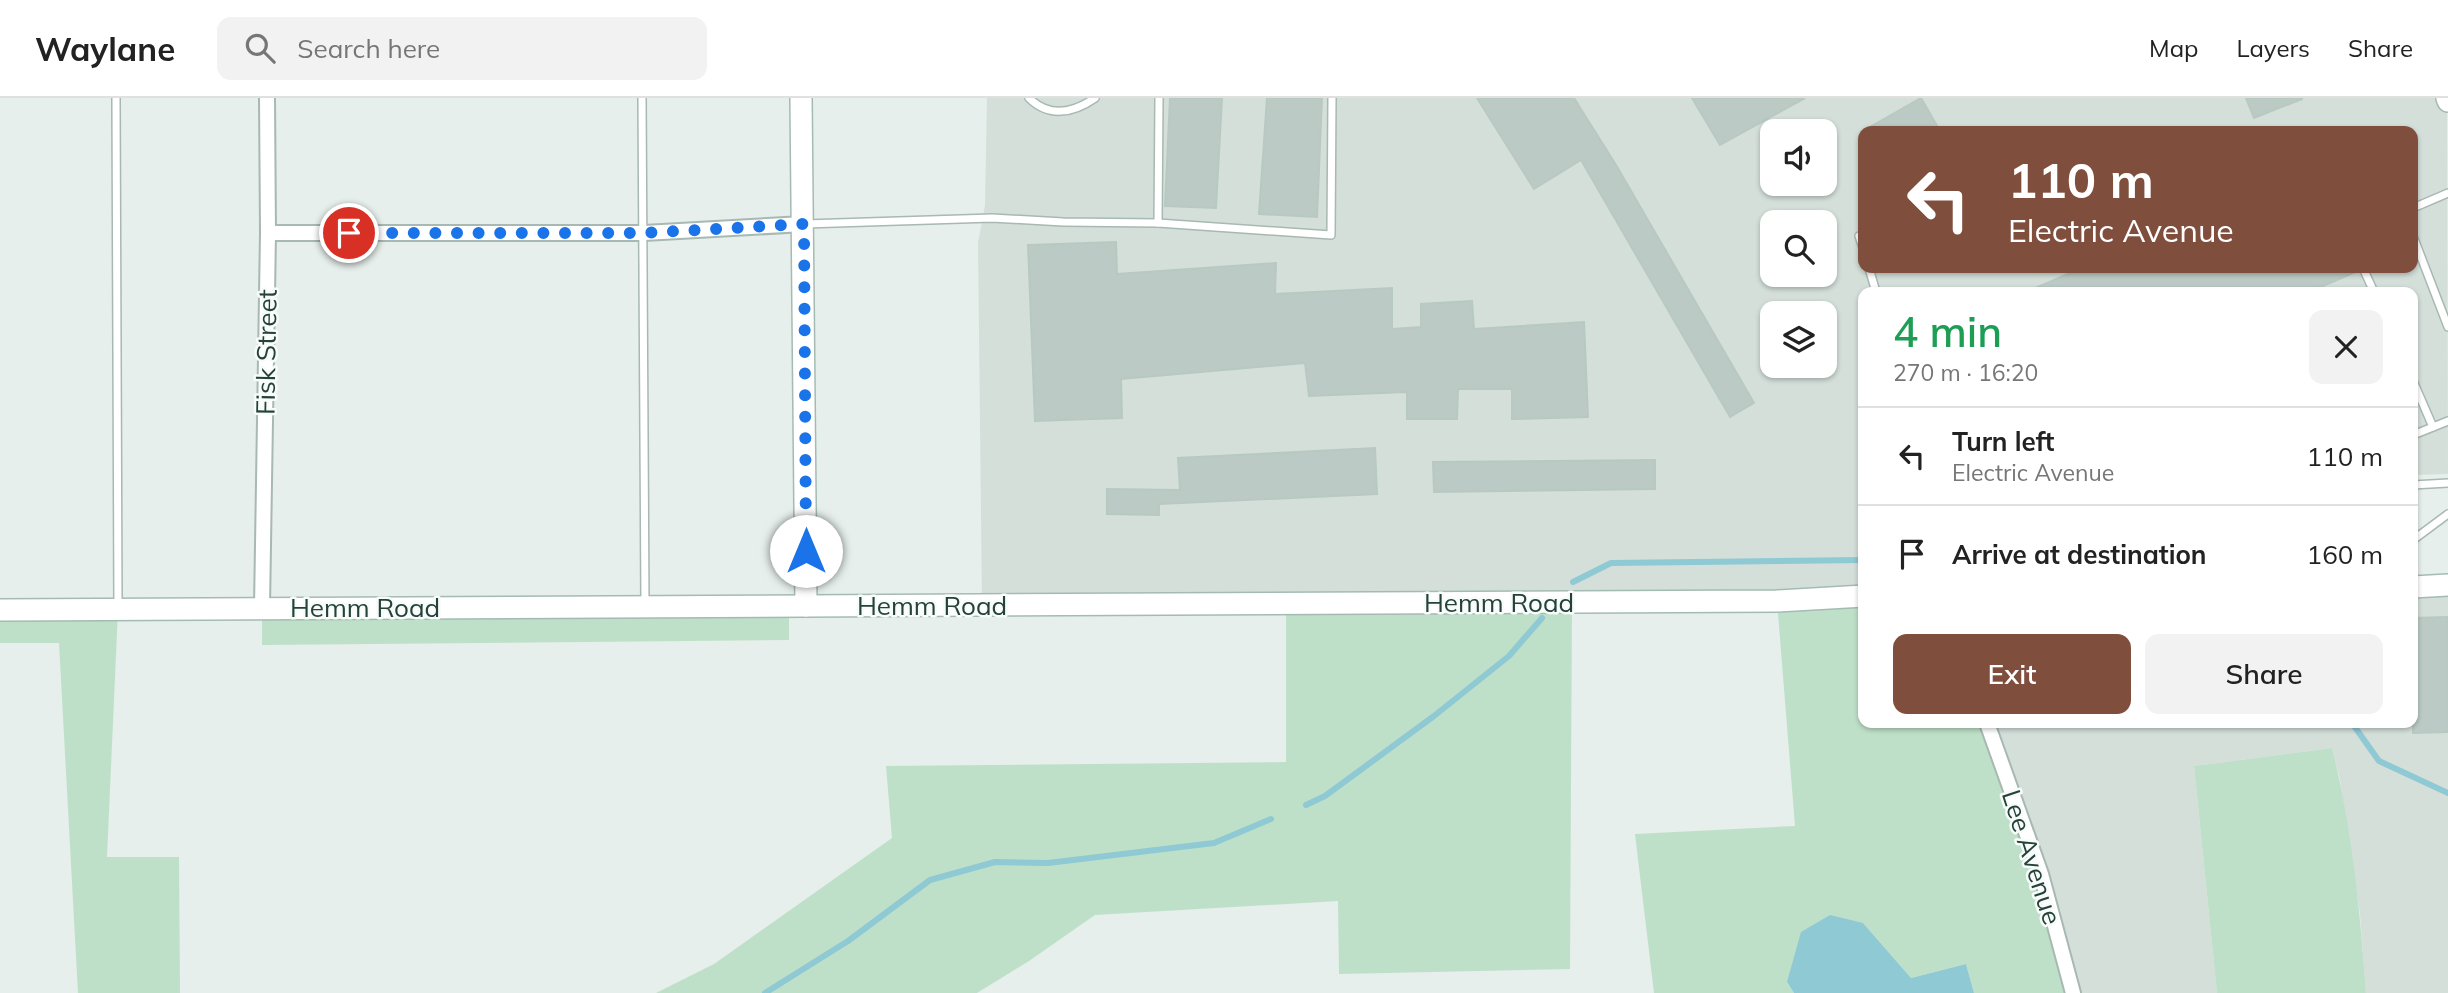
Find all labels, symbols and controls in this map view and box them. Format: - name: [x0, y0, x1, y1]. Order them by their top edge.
- search box: [217, 17, 707, 80]
- text: Waylane: [35, 28, 175, 69]
- icon: search: [241, 29, 279, 67]
- text: Search here: [297, 32, 440, 65]
- text: Map: [2149, 33, 2198, 63]
- text: Layers: [2236, 33, 2310, 63]
- text: Share: [2348, 33, 2413, 63]
- map controls: [1760, 119, 1837, 378]
- button: sound: [1760, 119, 1837, 196]
- text: 110 m: [2008, 149, 2154, 210]
- icon: left: [1893, 154, 1984, 245]
- pin: [319, 203, 379, 263]
- button: search: [1760, 210, 1837, 287]
- text: Electric Avenue: [2008, 210, 2234, 250]
- icon: arrive: [330, 214, 368, 252]
- street label: Fisk Street: [248, 289, 284, 415]
- button: layers: [1760, 301, 1837, 378]
- text: 4 min: [1893, 305, 2002, 358]
- button: close: [2309, 310, 2383, 384]
- text: 270 m · 16:20: [1893, 358, 2038, 387]
- text: Turn left: [1952, 425, 2054, 458]
- icon: left: [1893, 437, 1931, 475]
- text: 110 m: [2307, 440, 2383, 473]
- text: Electric Avenue: [1952, 458, 2114, 487]
- position arrow: [769, 514, 843, 588]
- icon: arrive: [1893, 535, 1931, 573]
- text: Arrive at destination: [1952, 538, 2207, 571]
- text: 160 m: [2307, 538, 2383, 571]
- street label: Hemm Road: [1424, 586, 1574, 619]
- street label: Hemm Road: [857, 589, 1007, 622]
- street label: Hemm Road: [290, 591, 440, 624]
- button: Exit: [1893, 634, 2131, 714]
- button: Share: [2145, 634, 2383, 714]
- street label: Lee Avenue: [1995, 785, 2069, 929]

